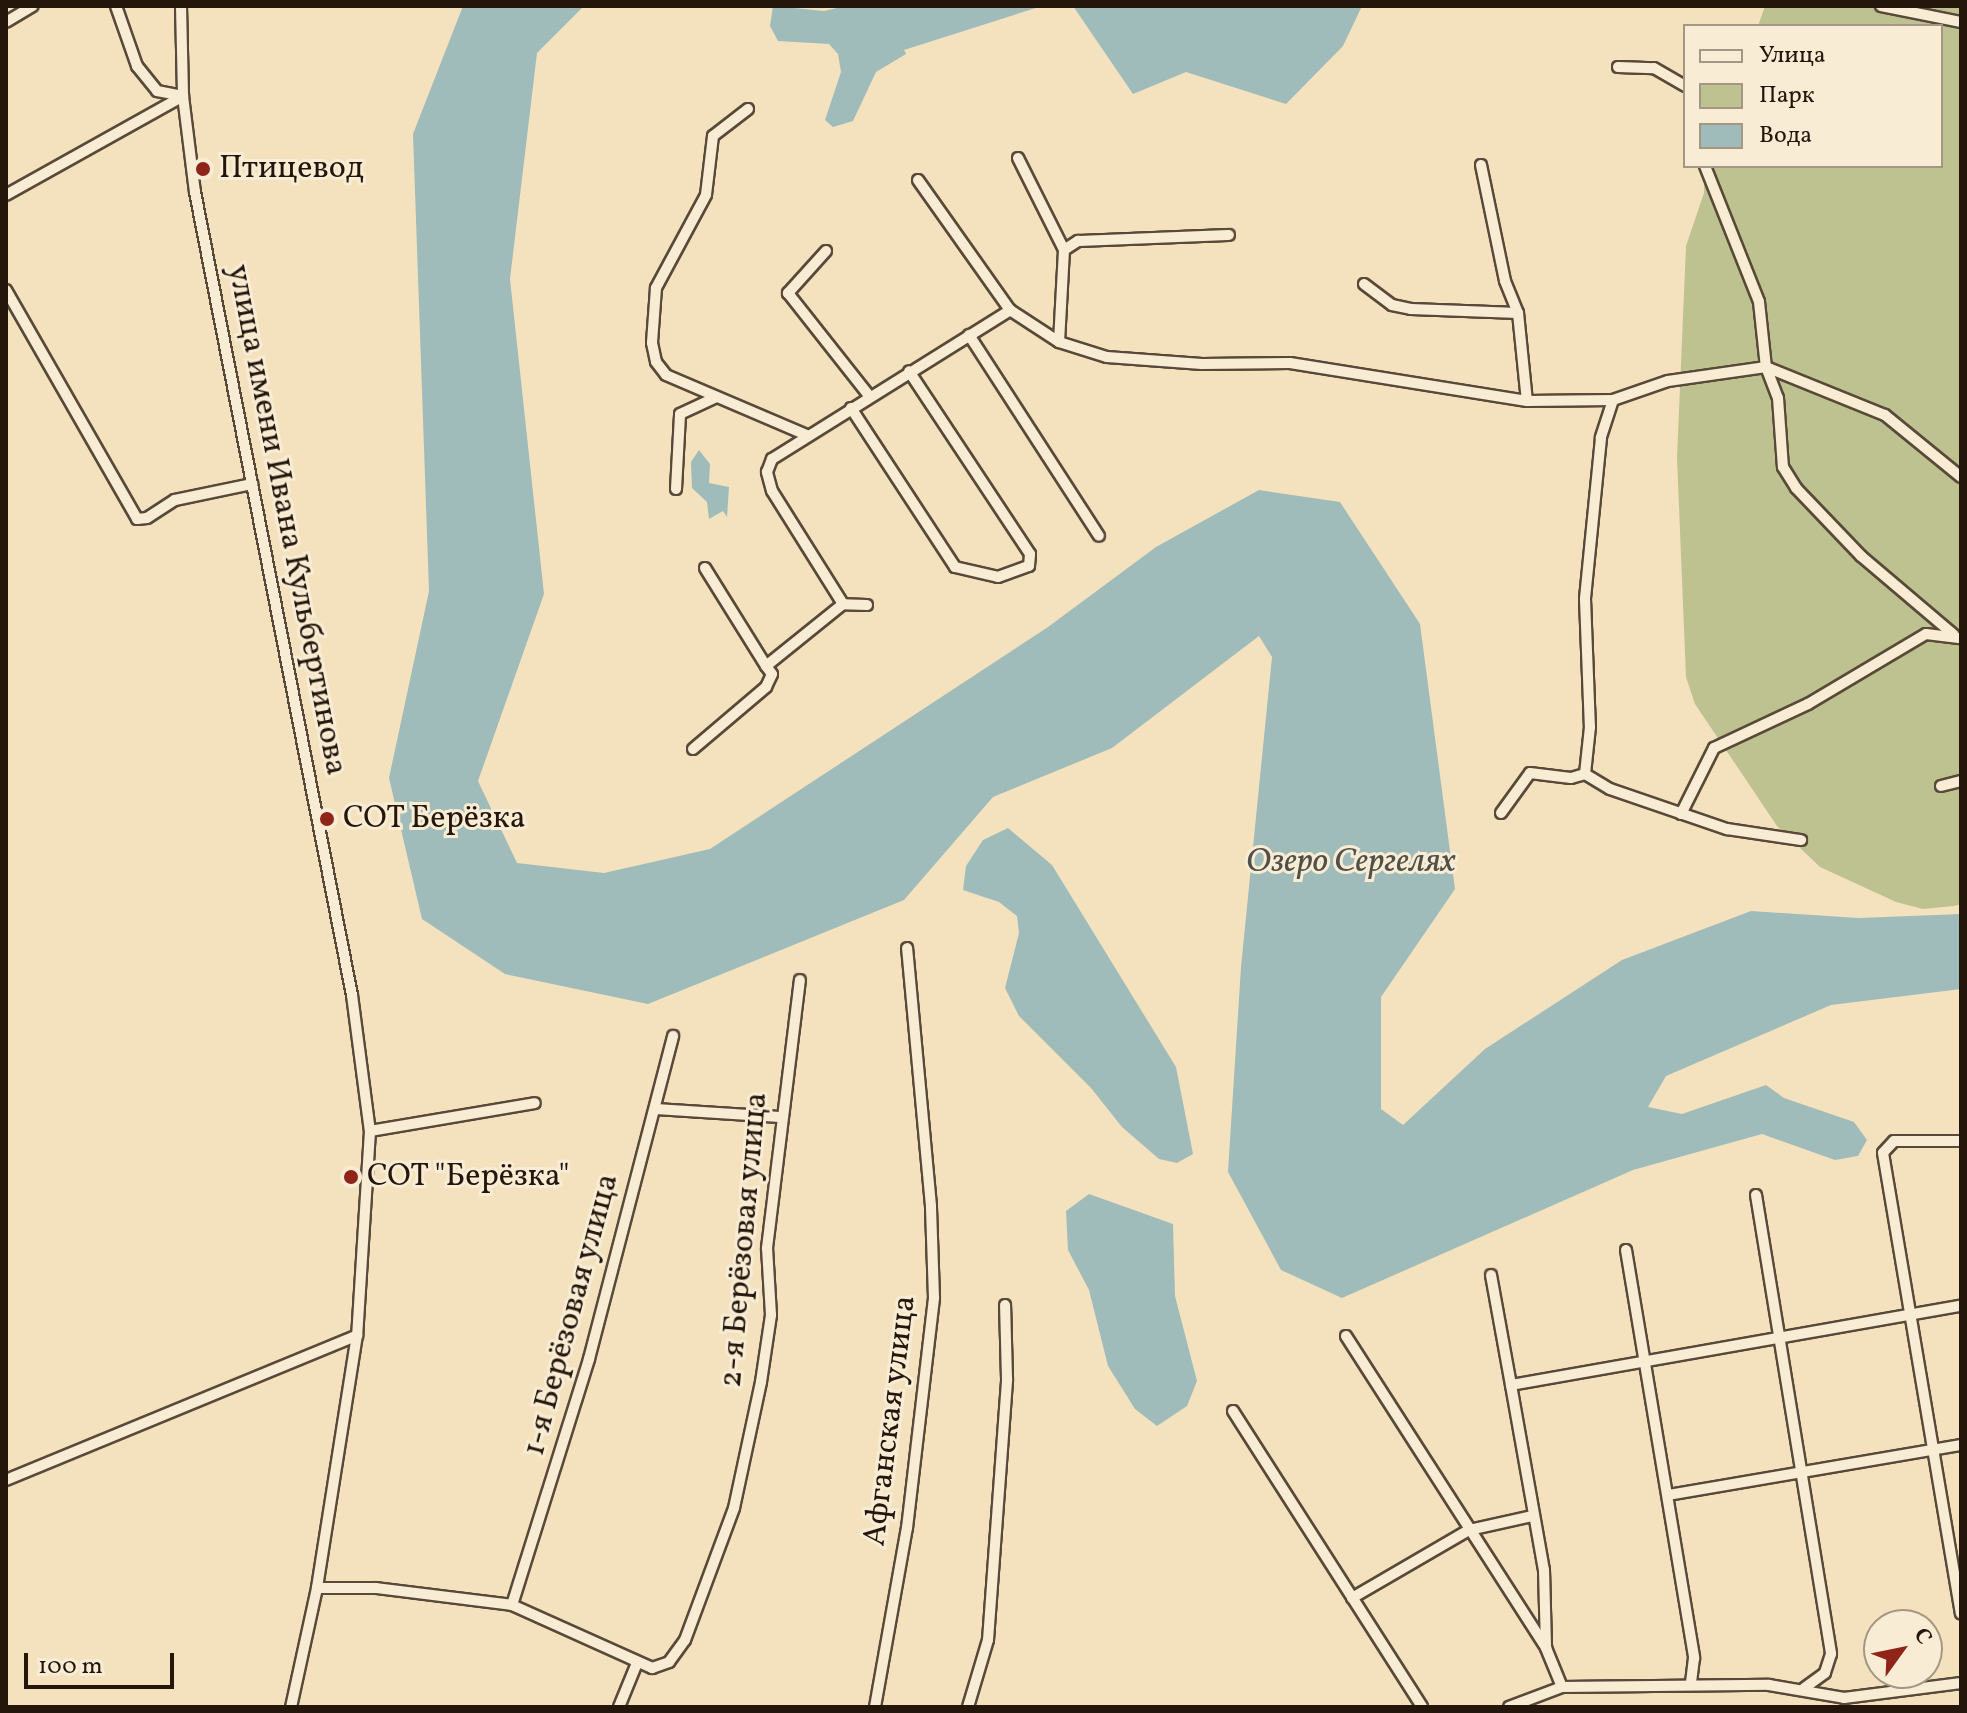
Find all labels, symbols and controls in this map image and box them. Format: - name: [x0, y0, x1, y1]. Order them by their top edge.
- legend: [1683, 24, 1943, 168]
- text: Улица: [1759, 39, 1826, 73]
- text: Парк: [1759, 79, 1815, 113]
- text: Вода: [1759, 119, 1812, 153]
- place label: Птицевод: [219, 150, 364, 188]
- marker: Птицевод: [194, 160, 212, 178]
- street label: улица имени Ивана Кульбертинова: [218, 261, 354, 779]
- place label: СОТ Берёзка: [343, 800, 527, 838]
- marker: СОТ Берёзка: [318, 810, 336, 828]
- water label: Озеро Сергелях: [1246, 843, 1456, 883]
- street label: 2-я Берёзовая улица: [713, 1090, 777, 1390]
- place label: СОТ "Берёзка": [367, 1158, 570, 1196]
- marker: СОТ "Берёзка": [342, 1168, 360, 1186]
- street label: 1-я Берёзовая улица: [516, 1169, 628, 1461]
- street label: Афганская улица: [857, 1293, 925, 1549]
- north arrow: [1863, 1609, 1943, 1689]
- text: С: [1905, 1622, 1939, 1651]
- scale bar: [28, 1637, 178, 1687]
- text: 100 m: [38, 1650, 103, 1684]

